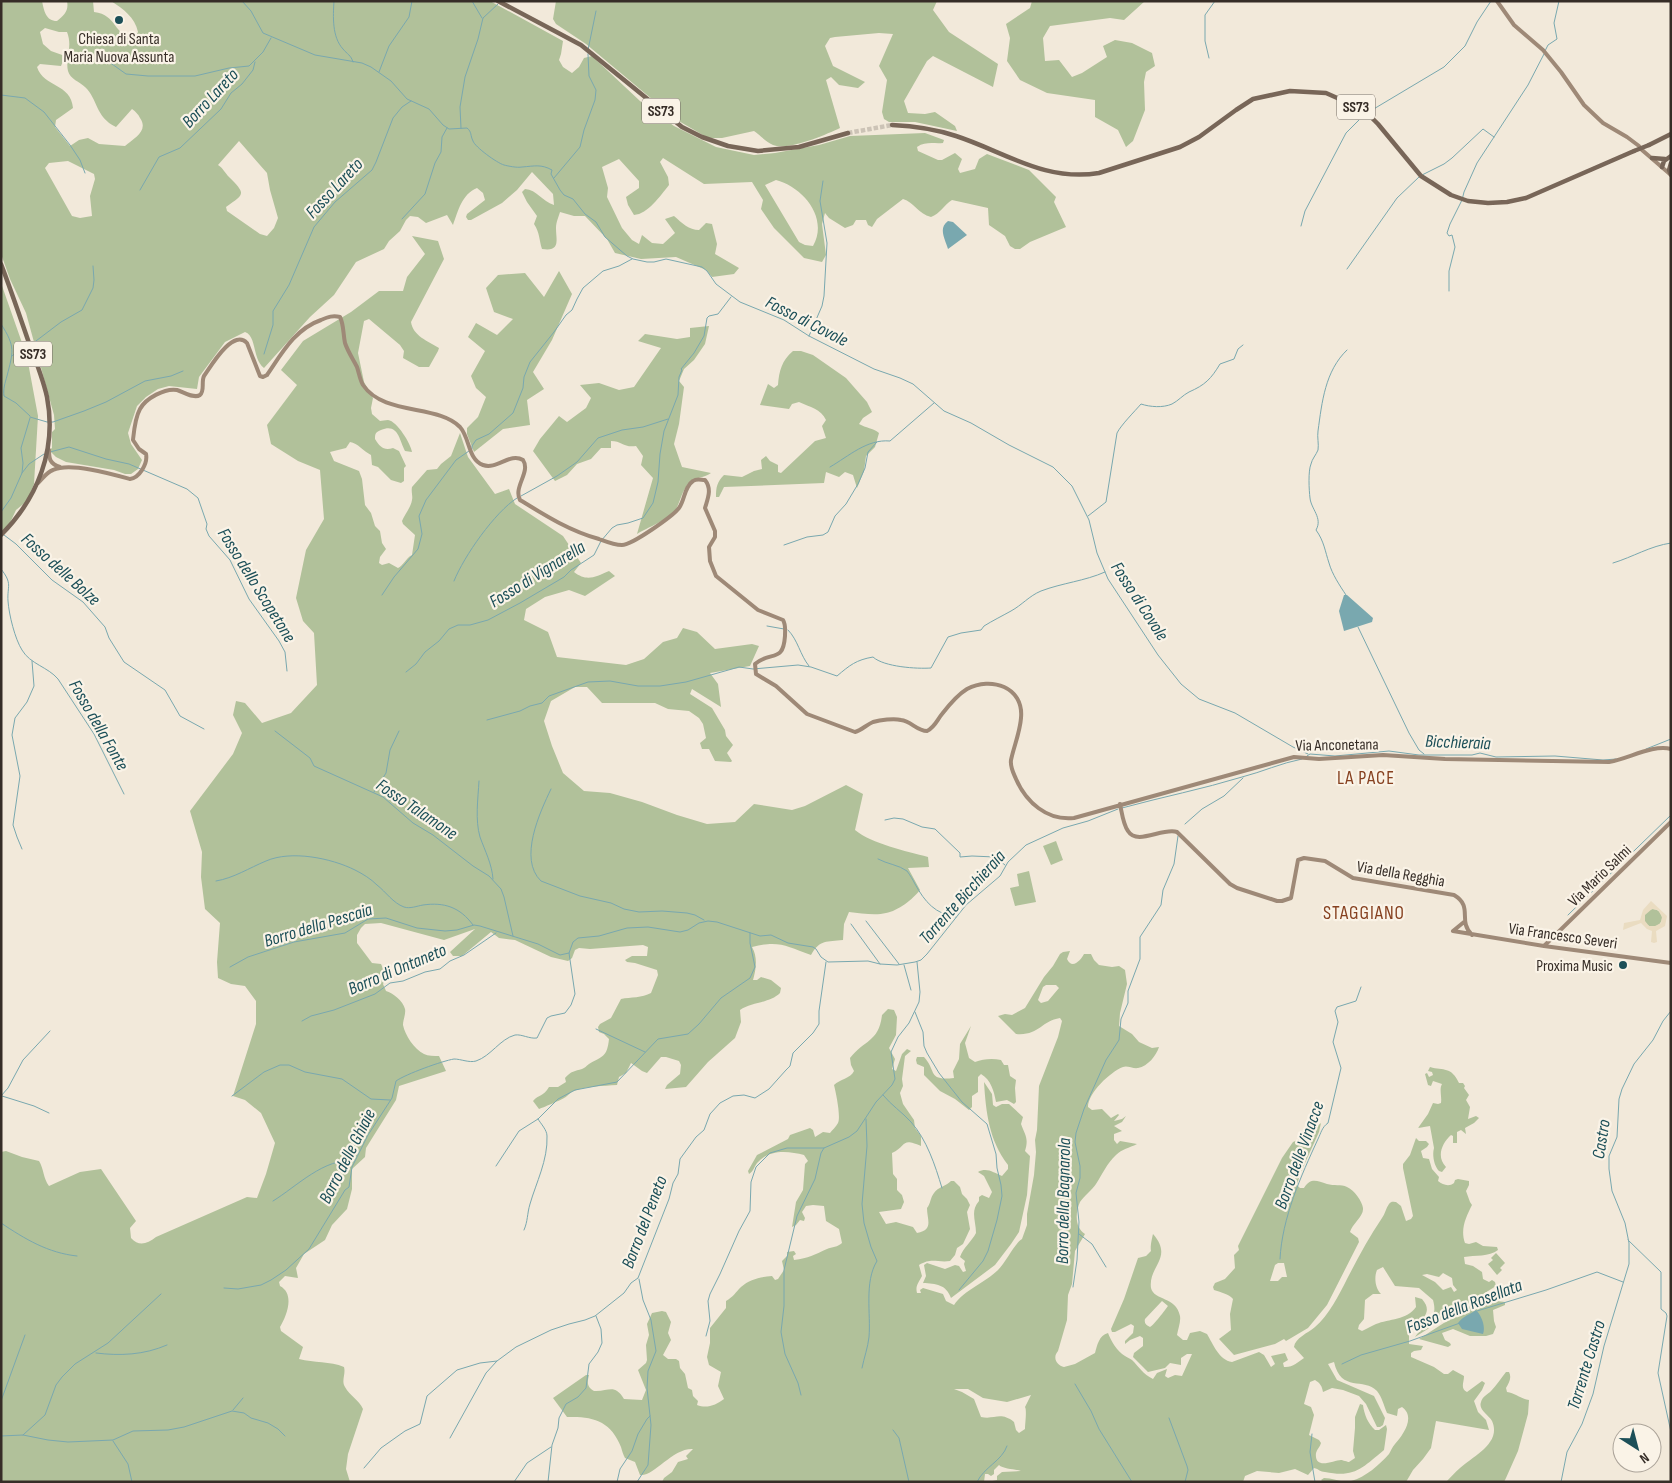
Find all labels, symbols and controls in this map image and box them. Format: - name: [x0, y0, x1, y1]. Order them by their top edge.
- marker: Chiesa di Santa Maria Nuova Assunta: [113, 14, 125, 26]
- place label: Chiesa di Santa Maria Nuova Assunta: [64, 30, 174, 67]
- water label: Borro Lareto: [178, 64, 243, 132]
- road number: SS73: [1337, 94, 1375, 120]
- road number: SS73: [642, 98, 680, 124]
- water label: Fosso Lareto: [301, 153, 368, 223]
- water label: Fosso di Covole: [762, 292, 852, 351]
- road number: SS73: [14, 342, 52, 366]
- water label: Fosso dello Scopetone: [213, 524, 300, 646]
- water label: Fosso delle Bolze: [17, 529, 104, 610]
- water label: Fosso di Vignarella: [486, 536, 590, 612]
- water label: Fosso di Covole: [1106, 558, 1173, 645]
- water label: Fosso della Fonte: [64, 676, 133, 774]
- water label: Bicchieraia: [1425, 731, 1492, 754]
- street label: Via Anconetana: [1295, 735, 1379, 756]
- district label: LA PACE: [1337, 767, 1395, 790]
- water label: Fosso Talamone: [372, 775, 461, 844]
- street label: Via Mario Salmi: [1564, 841, 1636, 911]
- water label: Torrente Bicchieraia: [915, 846, 1010, 948]
- street label: Via della Regghia: [1355, 857, 1446, 892]
- water label: Borro della Pescaia: [262, 899, 375, 952]
- district label: STAGGIANO: [1323, 902, 1405, 925]
- street label: Via Francesco Severi: [1507, 919, 1618, 954]
- water label: Borro di Ontaneto: [345, 939, 450, 1000]
- place label: Proxima Music: [1536, 957, 1613, 976]
- marker: Proxima Music: [1617, 959, 1629, 971]
- water label: Borro delle Vinacce: [1270, 1098, 1329, 1212]
- water label: Borro delle Ghiaie: [315, 1105, 380, 1207]
- water label: Castro: [1588, 1117, 1615, 1160]
- water label: Borro della Bagnarola: [1052, 1137, 1075, 1264]
- water label: Borro del Peneto: [617, 1172, 672, 1271]
- water label: Fosso della Rosellata: [1403, 1274, 1526, 1338]
- water label: Torrente Castro: [1563, 1317, 1610, 1412]
- north arrow: [1612, 1423, 1662, 1473]
- text: N: [1636, 1449, 1652, 1467]

